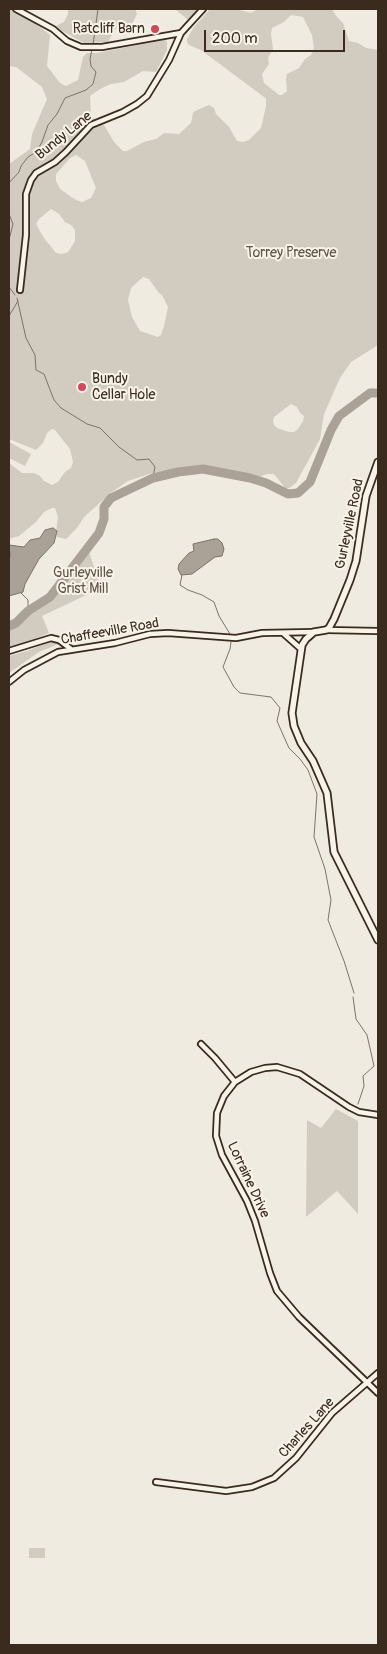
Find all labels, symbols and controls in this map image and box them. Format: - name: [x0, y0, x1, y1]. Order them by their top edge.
- scale bar: [207, 20, 348, 52]
- place label: Ratcliff Barn: [73, 21, 145, 37]
- marker: Ratcliff Barn: [149, 23, 161, 35]
- text: 200 m: [212, 29, 257, 48]
- street label: Bundy Lane: [32, 108, 96, 164]
- park label: Torrey Preserve: [246, 245, 336, 261]
- place label: Bundy Cellar Hole: [92, 371, 155, 404]
- marker: Bundy Cellar Hole: [76, 381, 88, 393]
- street label: Gurleyville Road: [332, 477, 368, 571]
- park label: Gurleyville Grist Mill: [53, 565, 113, 598]
- street label: Chaffeeville Road: [60, 615, 160, 649]
- street label: Lorraine Drive: [223, 1139, 273, 1221]
- street label: Charles Lane: [276, 1394, 338, 1462]

